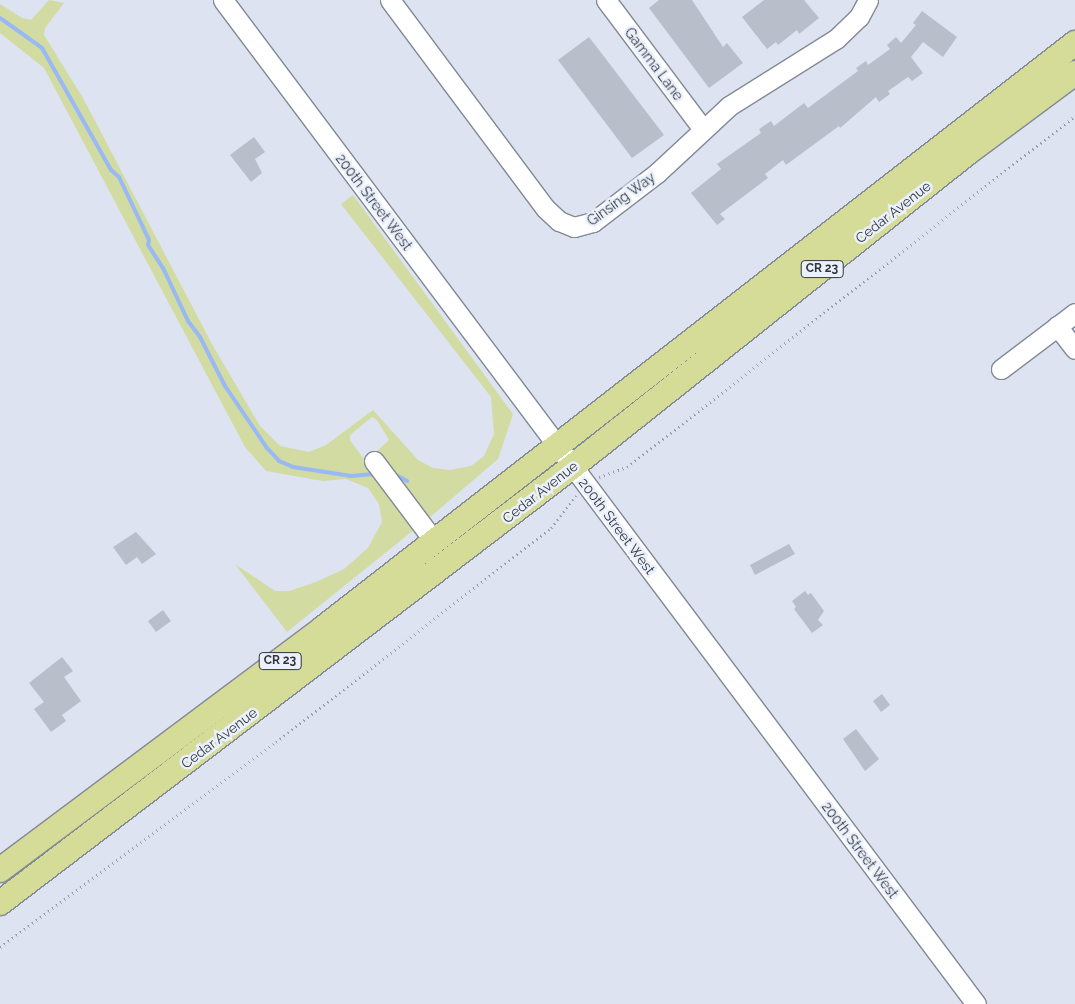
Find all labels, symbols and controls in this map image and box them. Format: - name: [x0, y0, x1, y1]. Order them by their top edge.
- street label: Gamma Lane: [621, 24, 687, 104]
- street label: 200th Street West: [332, 150, 416, 254]
- street label: Ginsing Way: [584, 169, 658, 229]
- street label: Cedar Avenue: [852, 177, 934, 247]
- road number: CR 23: [800, 260, 844, 278]
- street label: Cedar Avenue: [499, 457, 581, 527]
- street label: 200th Street West: [575, 474, 659, 578]
- road number: CR 23: [258, 651, 302, 670]
- street label: Cedar Avenue: [177, 704, 261, 772]
- street label: 200th Street West: [818, 798, 902, 902]

